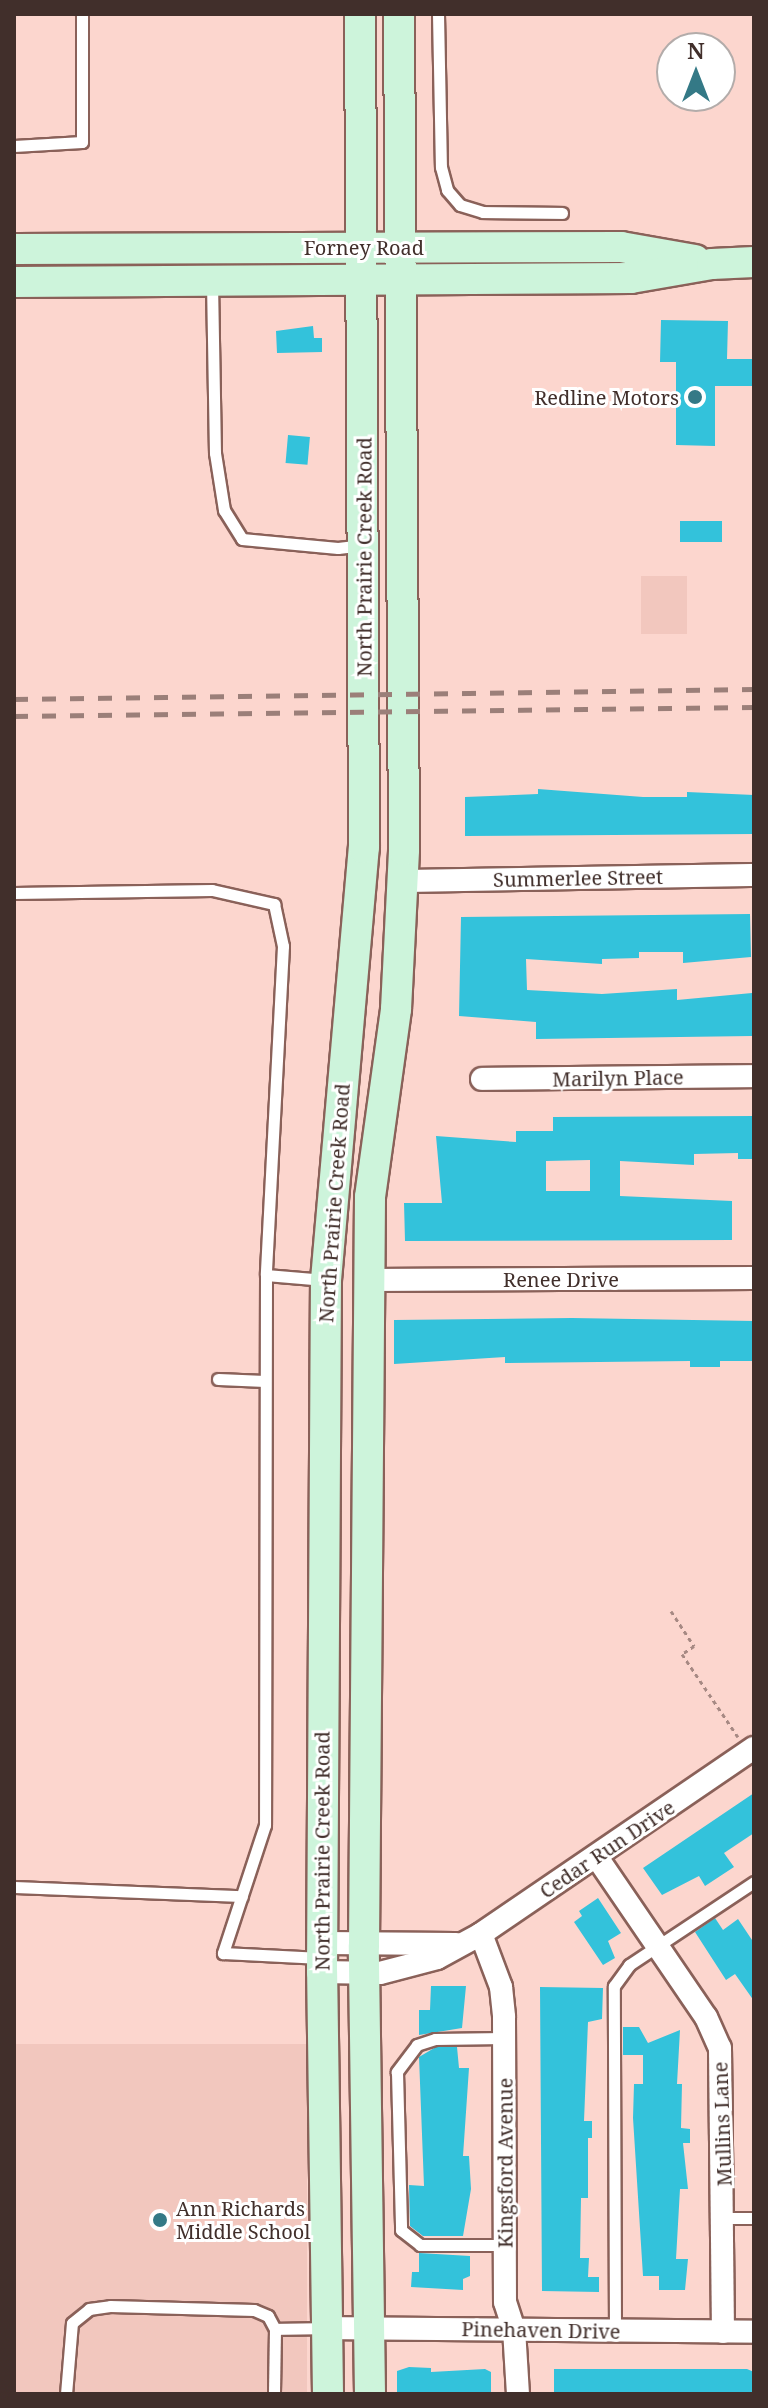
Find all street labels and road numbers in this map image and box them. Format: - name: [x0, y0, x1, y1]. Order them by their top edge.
- street label: Forney Road: [304, 235, 424, 259]
- street label: North Prairie Creek Road: [352, 437, 376, 677]
- street label: Summerlee Street: [493, 865, 663, 891]
- street label: Marilyn Place: [552, 1065, 684, 1091]
- street label: North Prairie Creek Road: [314, 1083, 354, 1323]
- street label: Renee Drive: [503, 1267, 619, 1291]
- street label: North Prairie Creek Road: [310, 1731, 334, 1971]
- street label: Cedar Run Drive: [535, 1795, 679, 1903]
- street label: Mullins Lane: [708, 2061, 736, 2187]
- street label: Kingsford Avenue: [493, 2078, 517, 2248]
- street label: Pinehaven Drive: [461, 2317, 621, 2343]

